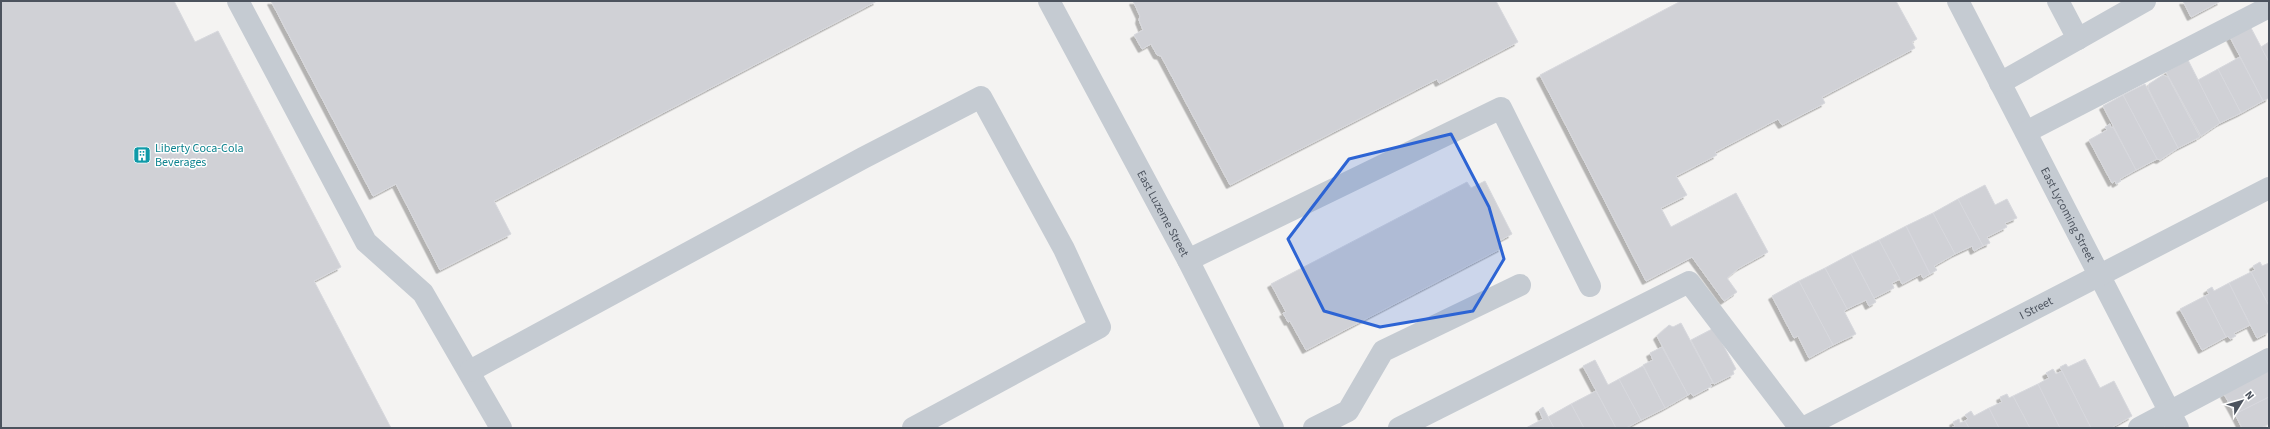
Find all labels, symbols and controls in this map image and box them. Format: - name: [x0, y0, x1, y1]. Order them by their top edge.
- place label: Liberty Coca-Cola Beverages: [155, 140, 244, 171]
- building icon: Liberty Coca-Cola Beverages: [132, 145, 152, 165]
- street label: East Lycoming Street: [2036, 164, 2099, 265]
- street label: East Luzerne Street: [1133, 167, 1193, 260]
- street label: I Street: [2016, 292, 2056, 324]
- north arrow: [2222, 381, 2262, 421]
- text: N: [2241, 388, 2258, 403]

